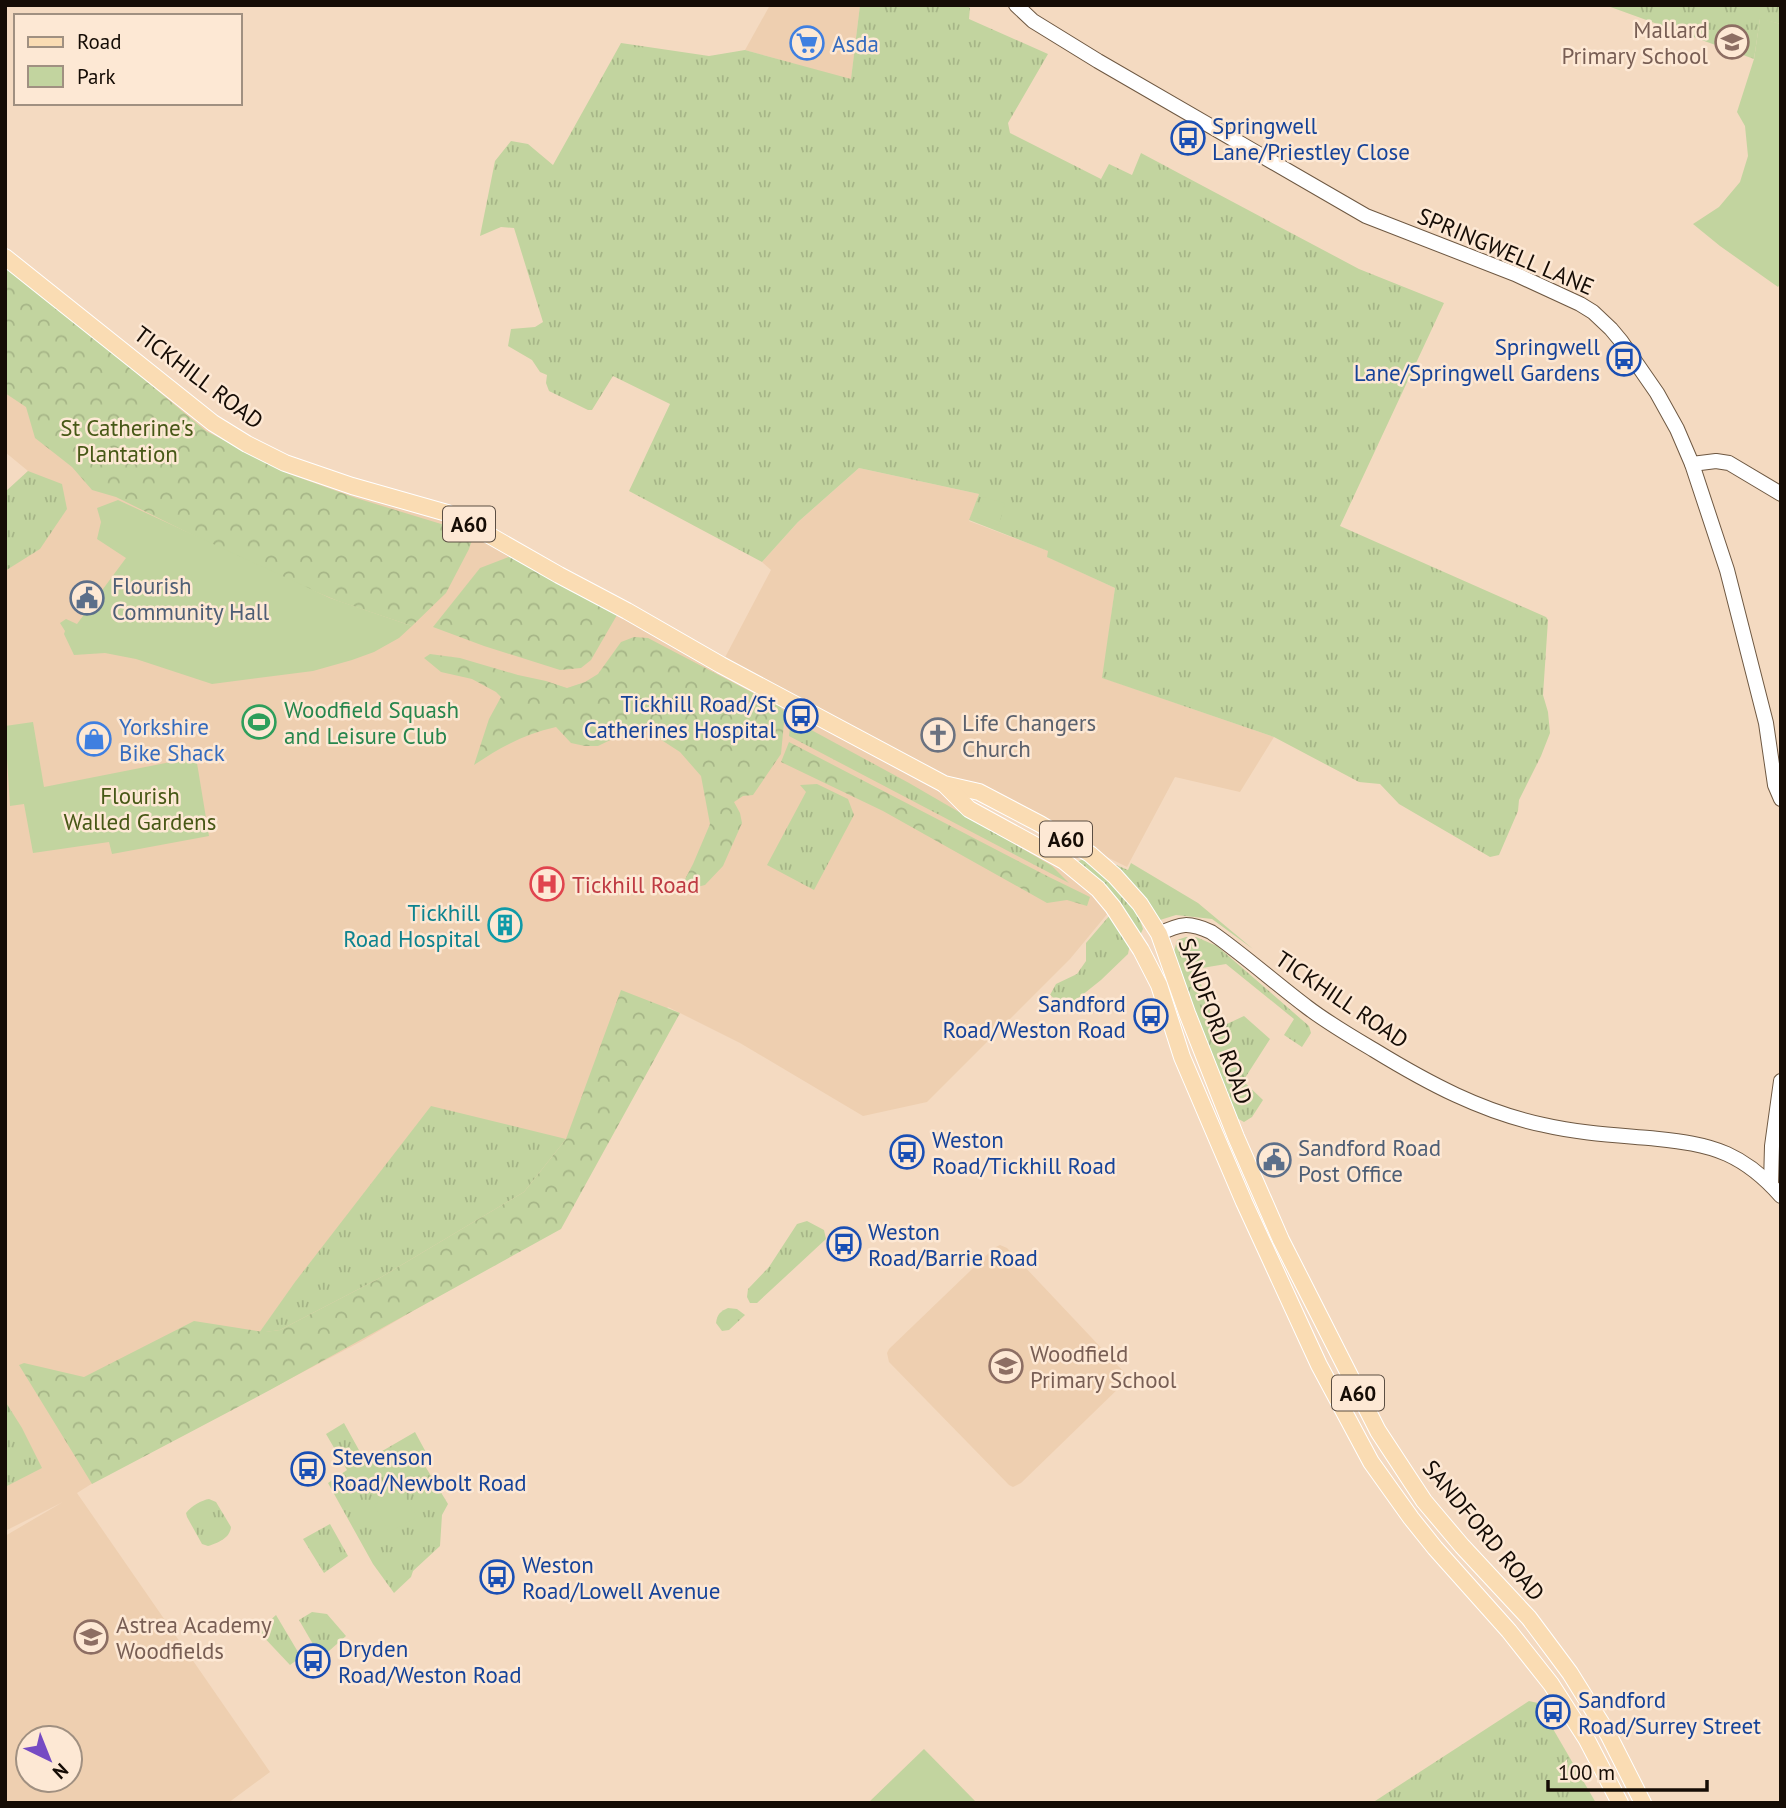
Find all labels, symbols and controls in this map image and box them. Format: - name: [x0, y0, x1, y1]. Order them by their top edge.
- legend: [14, 14, 242, 105]
- place label: Mallard Primary School: [1561, 15, 1708, 70]
- school or university icon: Mallard Primary School: [1713, 23, 1751, 61]
- supermarket icon: Asda: [788, 24, 826, 62]
- text: Road: [77, 28, 121, 55]
- place label: Asda: [832, 29, 879, 58]
- text: Park: [77, 63, 116, 90]
- place label: Springwell Lane/Priestley Close: [1212, 111, 1410, 166]
- bus stop icon: Springwell Lane/Priestley Close: [1169, 119, 1207, 157]
- street label: SPRINGWELL LANE: [1414, 201, 1598, 301]
- street label: TICKHILL ROAD: [129, 319, 269, 435]
- place label: Springwell Lane/Springwell Gardens: [1354, 332, 1600, 387]
- bus stop icon: Springwell Lane/Springwell Gardens: [1605, 340, 1643, 378]
- park label: St Catherine's Plantation: [60, 413, 194, 468]
- road number: A60: [443, 506, 495, 542]
- place label: Flourish Community Hall: [112, 571, 270, 626]
- public building icon: Flourish Community Hall: [68, 579, 106, 617]
- place label: Tickhill Road/St Catherines Hospital: [584, 689, 776, 744]
- place label: Woodfield Squash and Leisure Club: [284, 695, 459, 750]
- bus stop icon: Tickhill Road/St Catherines Hospital: [782, 697, 820, 735]
- sports icon: Woodfield Squash and Leisure Club: [240, 703, 278, 741]
- place label: Life Changers Church: [962, 708, 1096, 763]
- place label: Yorkshire Bike Shack: [119, 712, 225, 767]
- church icon: Life Changers Church: [919, 716, 957, 754]
- shop icon: Yorkshire Bike Shack: [75, 720, 113, 758]
- park label: Flourish Walled Gardens: [64, 781, 216, 836]
- road number: A60: [1040, 822, 1092, 856]
- hospital icon: Tickhill Road: [528, 865, 566, 903]
- place label: Tickhill Road: [572, 870, 699, 899]
- place label: Tickhill Road Hospital: [343, 898, 480, 953]
- building icon: Tickhill Road Hospital: [486, 906, 524, 944]
- street label: SANDFORD ROAD: [1172, 934, 1260, 1108]
- street label: TICKHILL ROAD: [1270, 944, 1414, 1054]
- place label: Sandford Road/Weston Road: [942, 989, 1126, 1044]
- bus stop icon: Sandford Road/Weston Road: [1132, 997, 1170, 1035]
- place label: Weston Road/Tickhill Road: [932, 1125, 1116, 1180]
- bus stop icon: Weston Road/Tickhill Road: [888, 1133, 926, 1171]
- place label: Sandford Road Post Office: [1298, 1133, 1441, 1188]
- public building icon: Sandford Road Post Office: [1255, 1141, 1293, 1179]
- place label: Weston Road/Barrie Road: [868, 1217, 1038, 1272]
- bus stop icon: Weston Road/Barrie Road: [825, 1225, 863, 1263]
- place label: Woodfield Primary School: [1030, 1339, 1177, 1394]
- school or university icon: Woodfield Primary School: [987, 1347, 1025, 1385]
- road number: A60: [1332, 1376, 1384, 1410]
- place label: Stevenson Road/Newbolt Road: [332, 1442, 527, 1497]
- bus stop icon: Stevenson Road/Newbolt Road: [289, 1450, 327, 1488]
- street label: SANDFORD ROAD: [1417, 1454, 1551, 1606]
- place label: Weston Road/Lowell Avenue: [522, 1550, 720, 1605]
- bus stop icon: Weston Road/Lowell Avenue: [478, 1558, 516, 1596]
- place label: Astrea Academy Woodfields: [116, 1610, 272, 1665]
- school or university icon: Astrea Academy Woodfields: [72, 1618, 110, 1656]
- place label: Dryden Road/Weston Road: [338, 1634, 522, 1689]
- bus stop icon: Dryden Road/Weston Road: [294, 1642, 332, 1680]
- place label: Sandford Road/Surrey Street: [1578, 1685, 1761, 1740]
- bus stop icon: Sandford Road/Surrey Street: [1534, 1693, 1572, 1731]
- north arrow: [14, 1724, 84, 1794]
- scale bar: [1548, 1748, 1707, 1792]
- text: N: [48, 1758, 73, 1784]
- text: 100 m: [1558, 1759, 1615, 1786]

